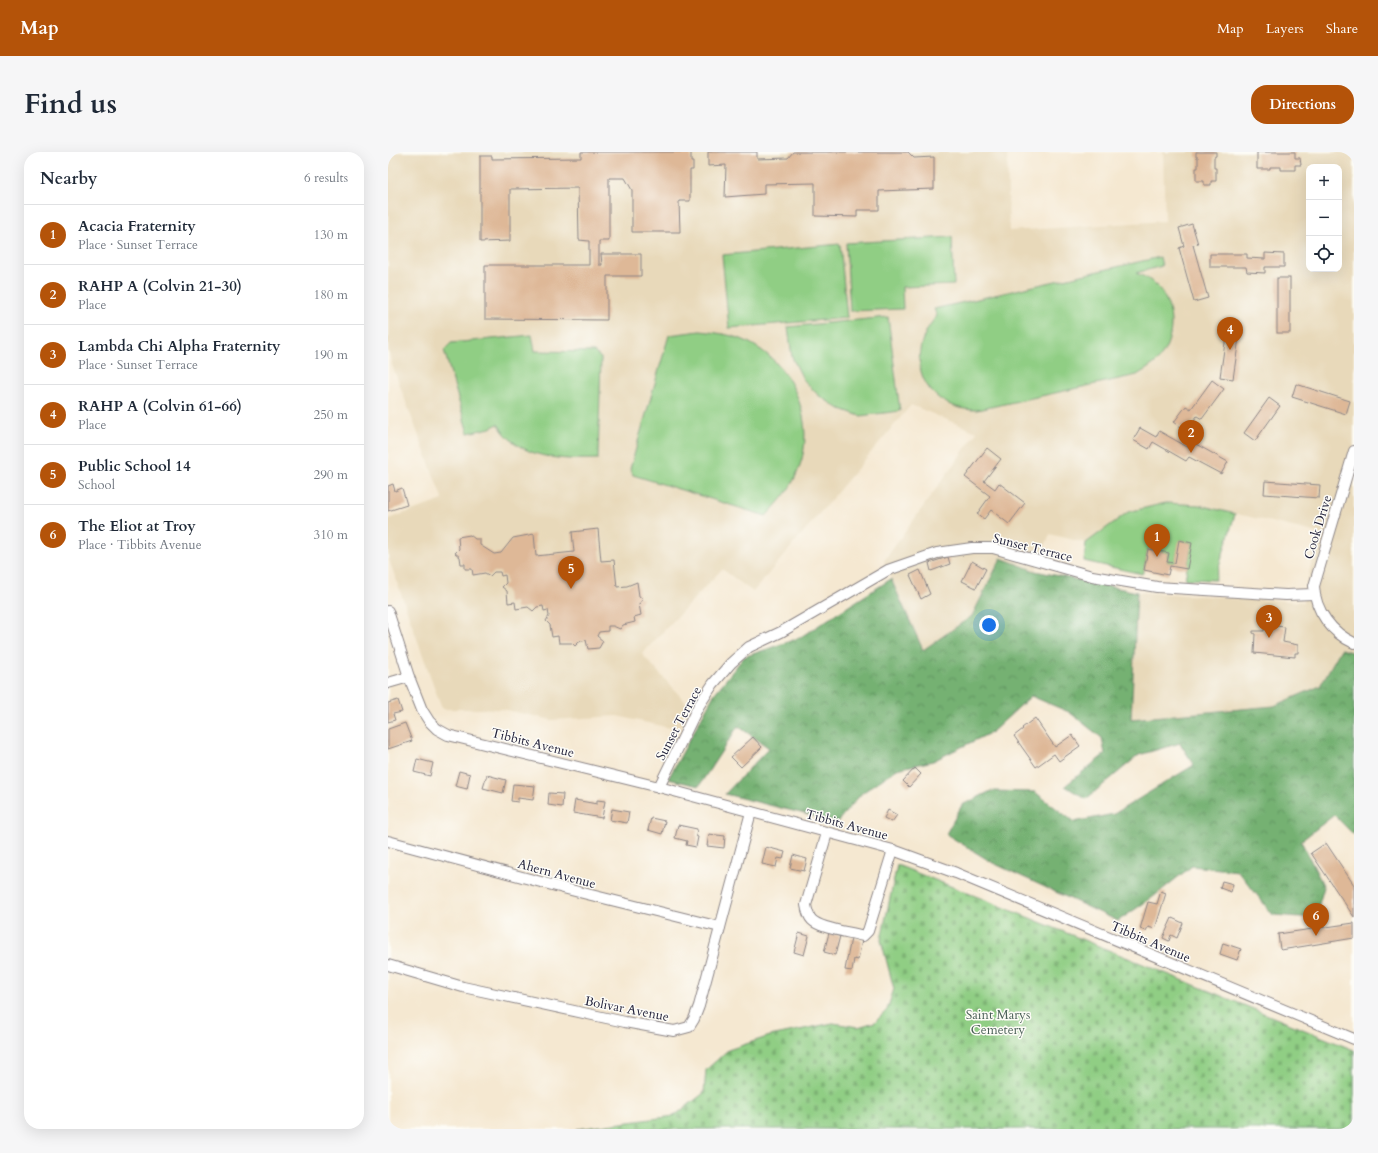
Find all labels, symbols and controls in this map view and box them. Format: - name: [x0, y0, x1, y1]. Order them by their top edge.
- text: Map: [20, 15, 59, 41]
- text: Map: [1217, 19, 1244, 38]
- text: Layers: [1266, 19, 1304, 38]
- text: Share: [1326, 19, 1358, 38]
- text: Find us: [24, 85, 117, 123]
- button: Directions: [1251, 85, 1354, 124]
- map controls: [1306, 164, 1342, 272]
- button: +: [1306, 164, 1342, 200]
- text: Nearby: [40, 167, 97, 190]
- text: 6 results: [304, 169, 348, 187]
- button: −: [1306, 200, 1342, 236]
- text: Acacia Fraternity: [78, 216, 196, 236]
- text: 1: [50, 226, 56, 244]
- text: 130 m: [314, 226, 348, 244]
- text: Place · Sunset Terrace: [78, 236, 198, 254]
- button: locate: [1306, 236, 1342, 272]
- text: RAHP A (Colvin 21-30): [78, 276, 242, 296]
- text: 2: [50, 286, 56, 304]
- text: 180 m: [314, 286, 348, 304]
- text: Place: [78, 296, 106, 314]
- pin: 4: [1217, 317, 1243, 350]
- text: Lambda Chi Alpha Fraternity: [78, 336, 281, 356]
- text: 3: [50, 346, 56, 364]
- text: 190 m: [314, 346, 348, 364]
- text: Place · Sunset Terrace: [78, 356, 198, 374]
- text: RAHP A (Colvin 61-66): [78, 396, 242, 416]
- text: 4: [50, 406, 56, 424]
- text: 250 m: [314, 406, 348, 424]
- text: Place: [78, 416, 106, 434]
- pin: 2: [1178, 420, 1204, 453]
- text: Public School 14: [78, 456, 191, 476]
- text: 5: [50, 466, 56, 484]
- text: 290 m: [314, 466, 348, 484]
- text: School: [78, 476, 115, 494]
- street label: Cook Drive: [1300, 493, 1336, 561]
- text: The Eliot at Troy: [78, 516, 196, 536]
- pin: 1: [1144, 524, 1170, 557]
- text: 6: [50, 526, 56, 544]
- text: 310 m: [314, 526, 348, 544]
- street label: Sunset Terrace: [991, 529, 1074, 567]
- text: Place · Tibbits Avenue: [78, 536, 202, 554]
- pin: 5: [558, 556, 584, 589]
- pin: 3: [1256, 605, 1282, 638]
- your location: [979, 615, 999, 635]
- street label: Sunset Terrace: [652, 683, 706, 764]
- street label: Tibbits Avenue: [489, 724, 576, 762]
- street label: Tibbits Avenue: [803, 805, 890, 845]
- street label: Ahern Avenue: [516, 855, 598, 893]
- pin: 6: [1303, 903, 1329, 936]
- street label: Tibbits Avenue: [1108, 917, 1193, 967]
- street label: Bolivar Avenue: [583, 992, 671, 1026]
- park label: Saint Marys Cemetery: [966, 1006, 1030, 1039]

